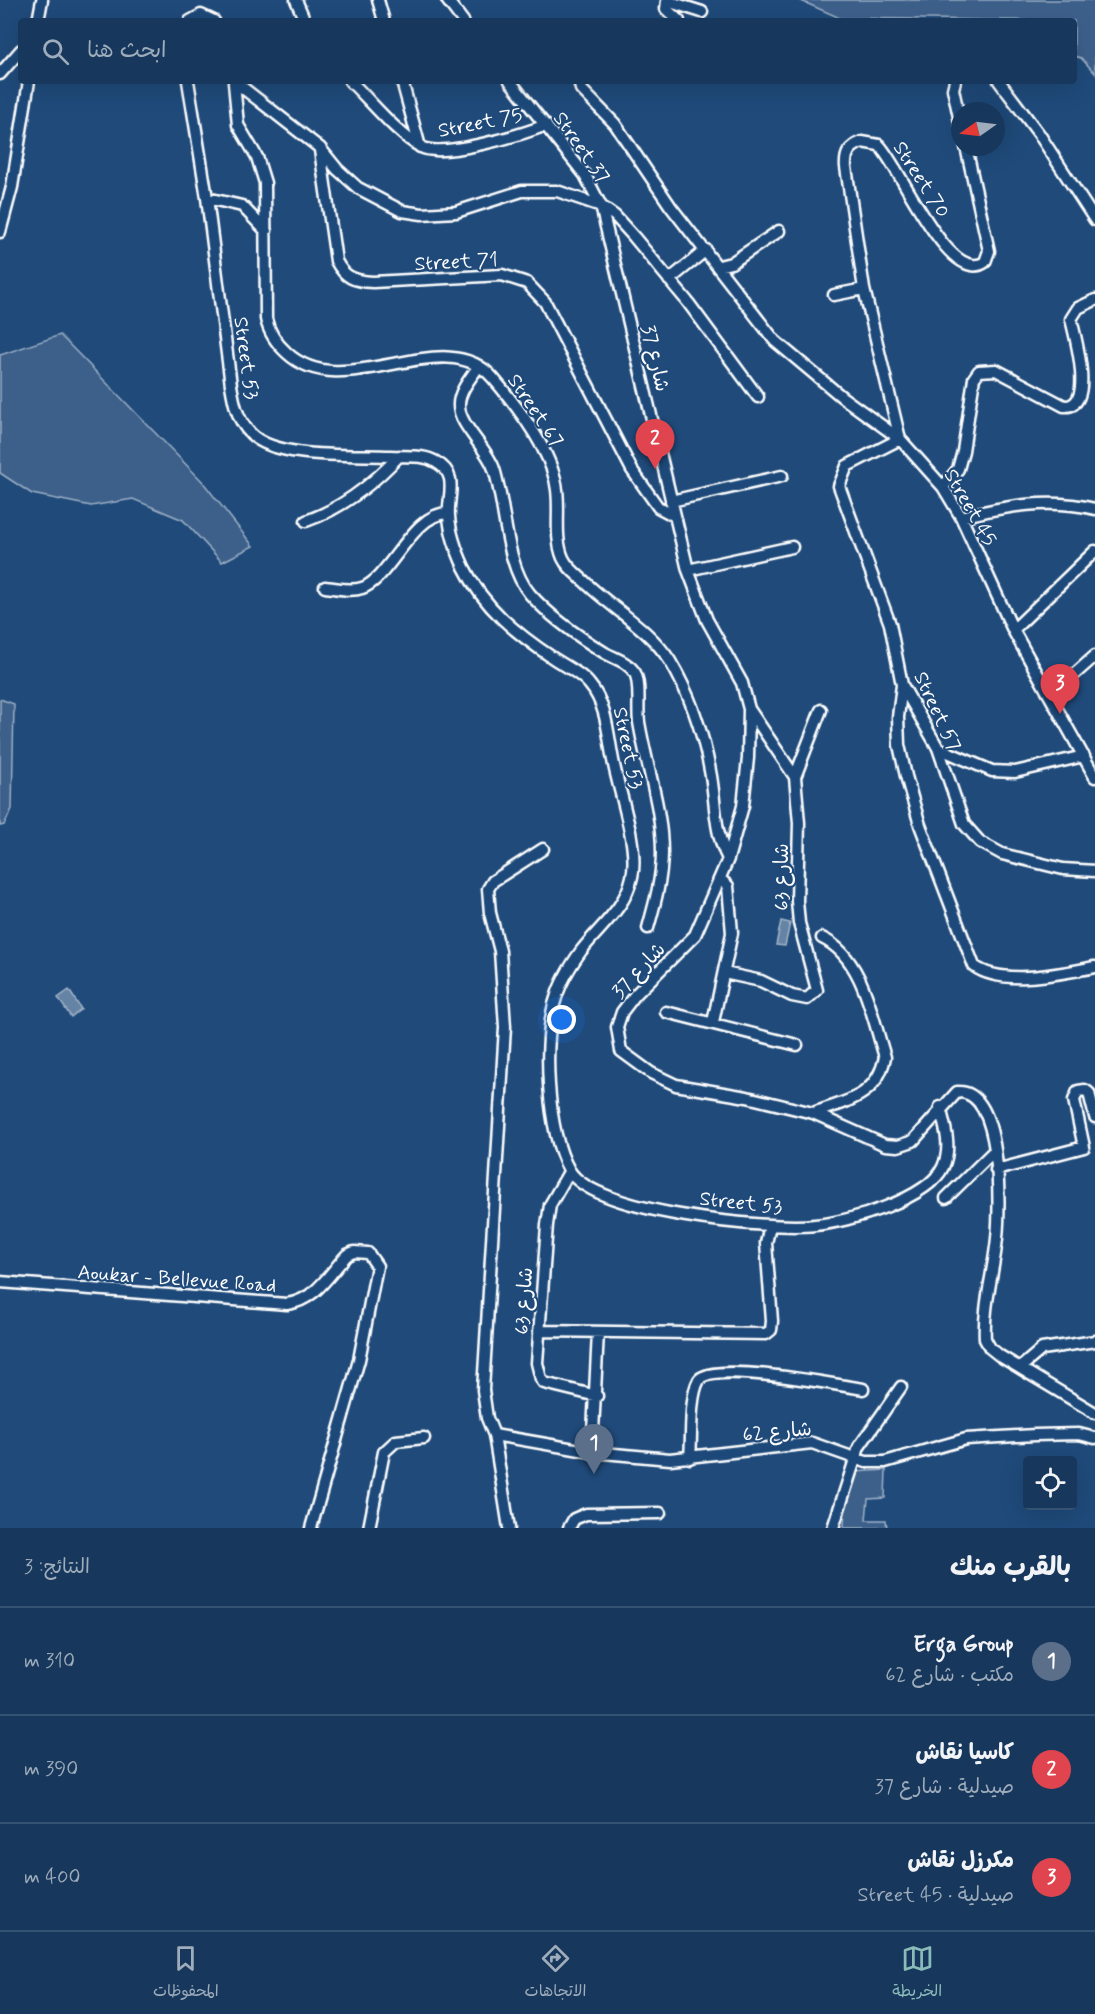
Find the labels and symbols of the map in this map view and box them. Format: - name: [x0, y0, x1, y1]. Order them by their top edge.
- street label: Street 75: [436, 102, 525, 145]
- north arrow: [951, 102, 1005, 156]
- street label: Street 37: [546, 107, 615, 189]
- street label: Street 70: [886, 136, 956, 223]
- street label: Street 71: [414, 247, 498, 278]
- street label: Street 53: [226, 315, 265, 401]
- street label: شارع 37: [634, 322, 675, 394]
- street label: Street 67: [500, 369, 569, 453]
- pin: 2: [636, 420, 674, 469]
- street label: Street 45: [937, 464, 1003, 551]
- pin: 3: [1040, 664, 1080, 714]
- street label: Street 57: [907, 668, 967, 756]
- street label: Street 53: [606, 705, 649, 792]
- street label: شارع 63: [769, 843, 796, 911]
- street label: شارع 37: [606, 937, 672, 1005]
- your location: [547, 1005, 576, 1034]
- street label: Street 53: [698, 1186, 784, 1221]
- street label: Aoukar - Bellevue Road: [77, 1259, 277, 1300]
- street label: شارع 63: [509, 1267, 540, 1336]
- street label: شارع 62: [741, 1416, 813, 1449]
- pin: 1: [574, 1424, 614, 1474]

